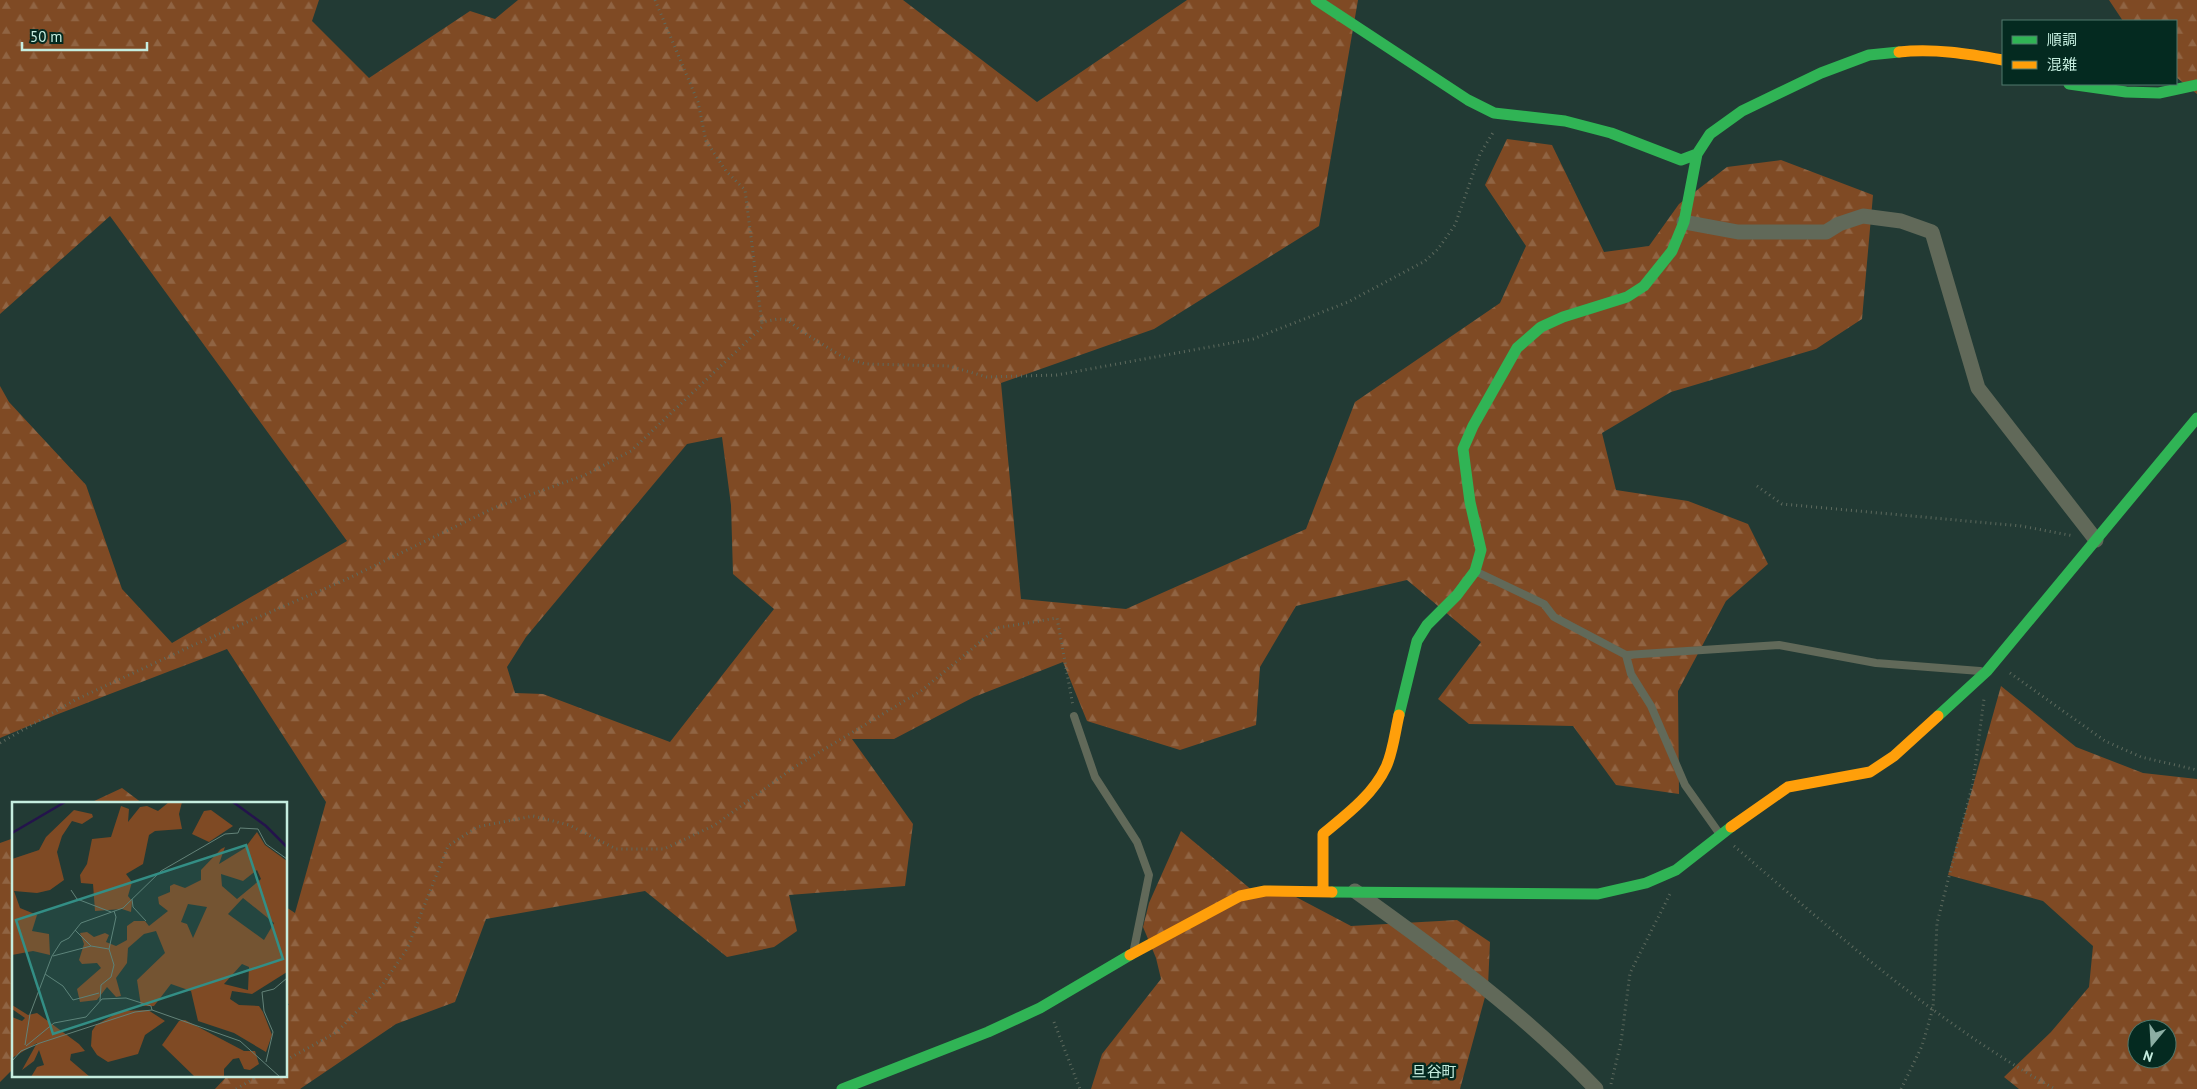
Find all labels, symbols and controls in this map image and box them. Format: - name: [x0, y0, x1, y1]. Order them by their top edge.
- scale bar: [22, 20, 148, 52]
- legend: [2002, 20, 2177, 85]
- text: 50 m: [30, 27, 63, 46]
- text: 順調: [2047, 30, 2077, 49]
- text: 混雑: [2047, 55, 2077, 74]
- inset map: [12, 802, 288, 1076]
- north arrow: [2127, 1019, 2177, 1069]
- text: N: [2141, 1046, 2155, 1066]
- district label: 旦谷町: [1411, 1062, 1457, 1081]

